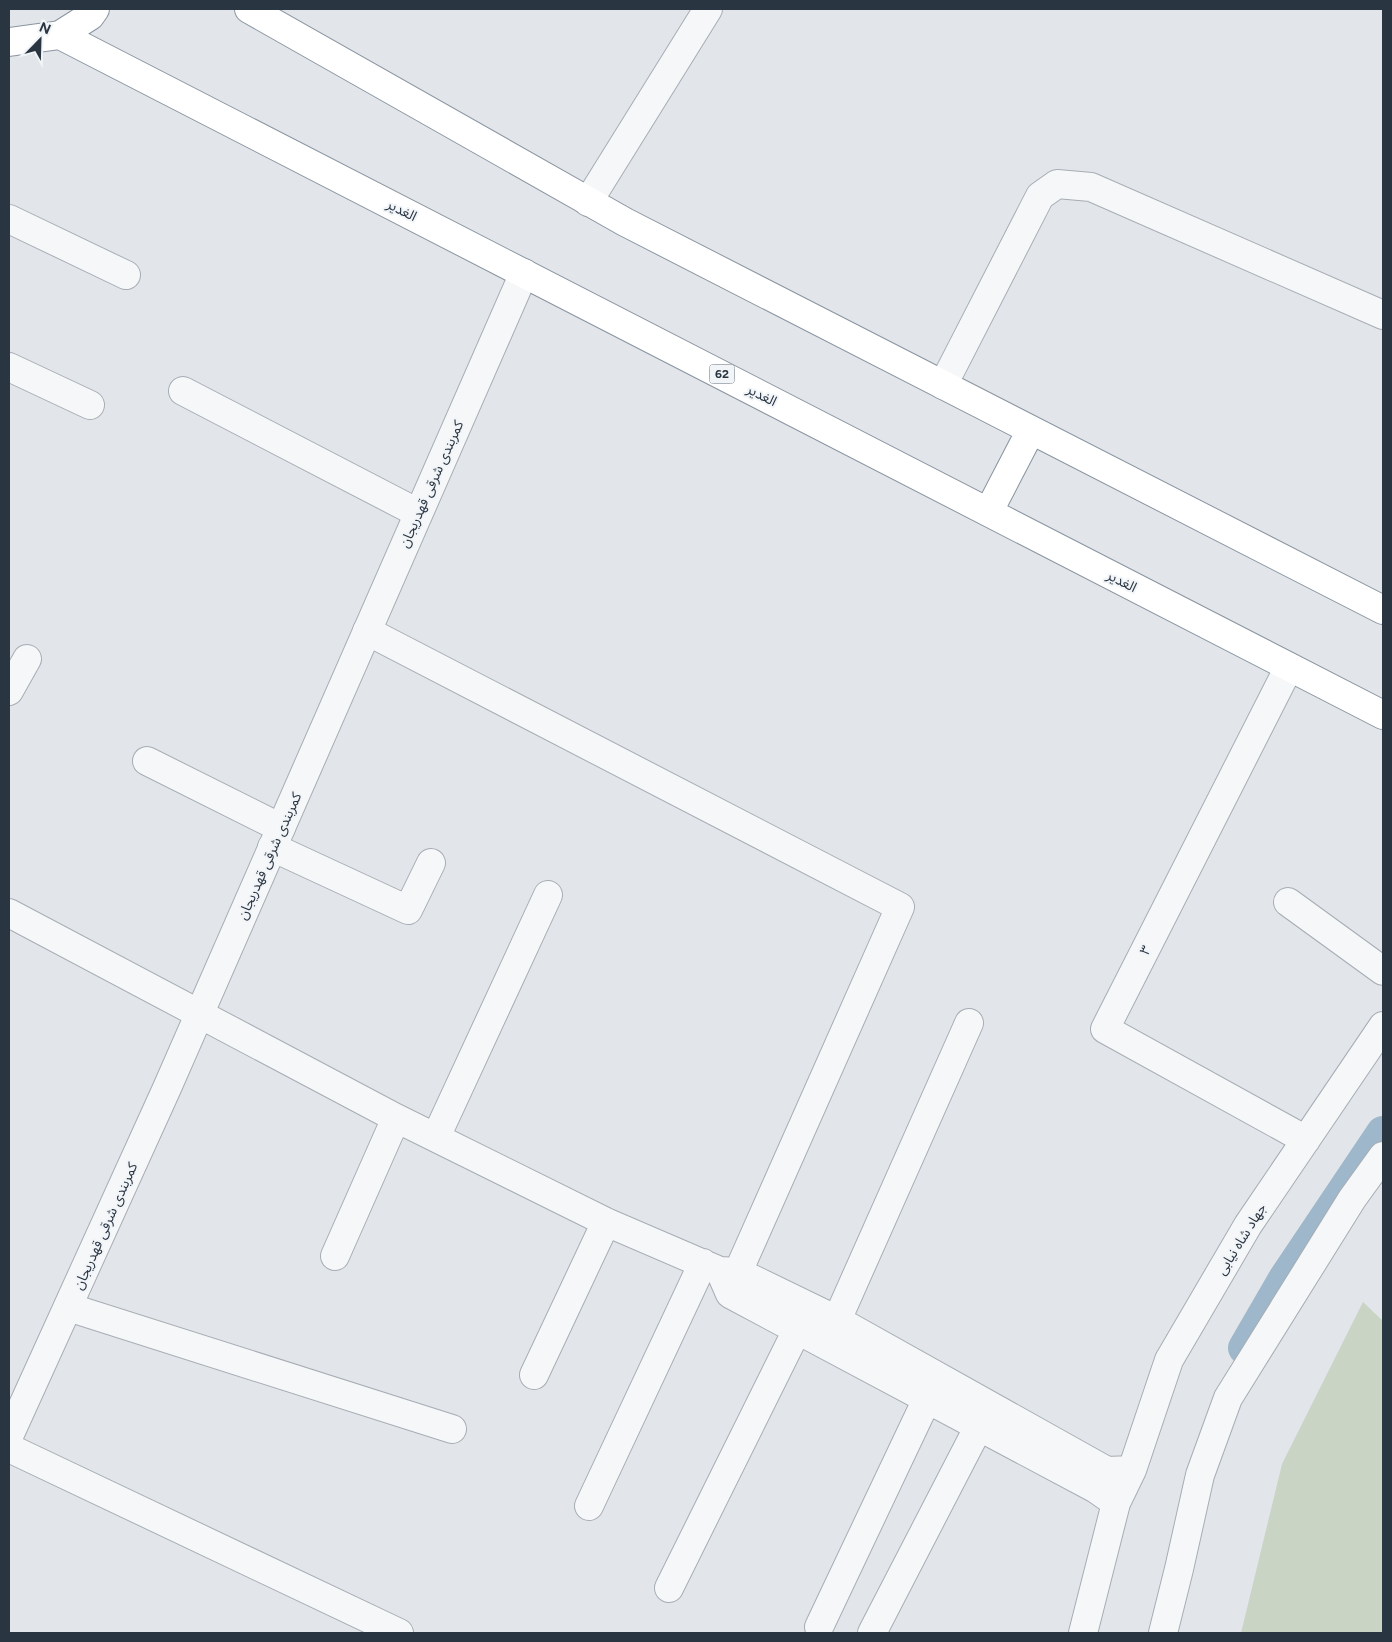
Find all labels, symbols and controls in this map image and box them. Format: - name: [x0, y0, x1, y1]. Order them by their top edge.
- north arrow: [15, 15, 65, 65]
- text: N: [37, 19, 53, 38]
- street label: الغدیر: [383, 195, 420, 225]
- road number: 62: [710, 364, 734, 384]
- street label: الغدیر: [743, 380, 780, 410]
- street label: کمربندی شرقی قهدریجان: [396, 418, 467, 550]
- street label: الغدیر: [1103, 566, 1140, 596]
- street label: کمربندی شرقی قهدریجان: [234, 790, 305, 922]
- street label: ۳: [1136, 943, 1155, 958]
- street label: کمربندی شرقی قهدریجان: [70, 1160, 141, 1292]
- street label: جهاد شاه نیابی: [1213, 1200, 1270, 1278]

